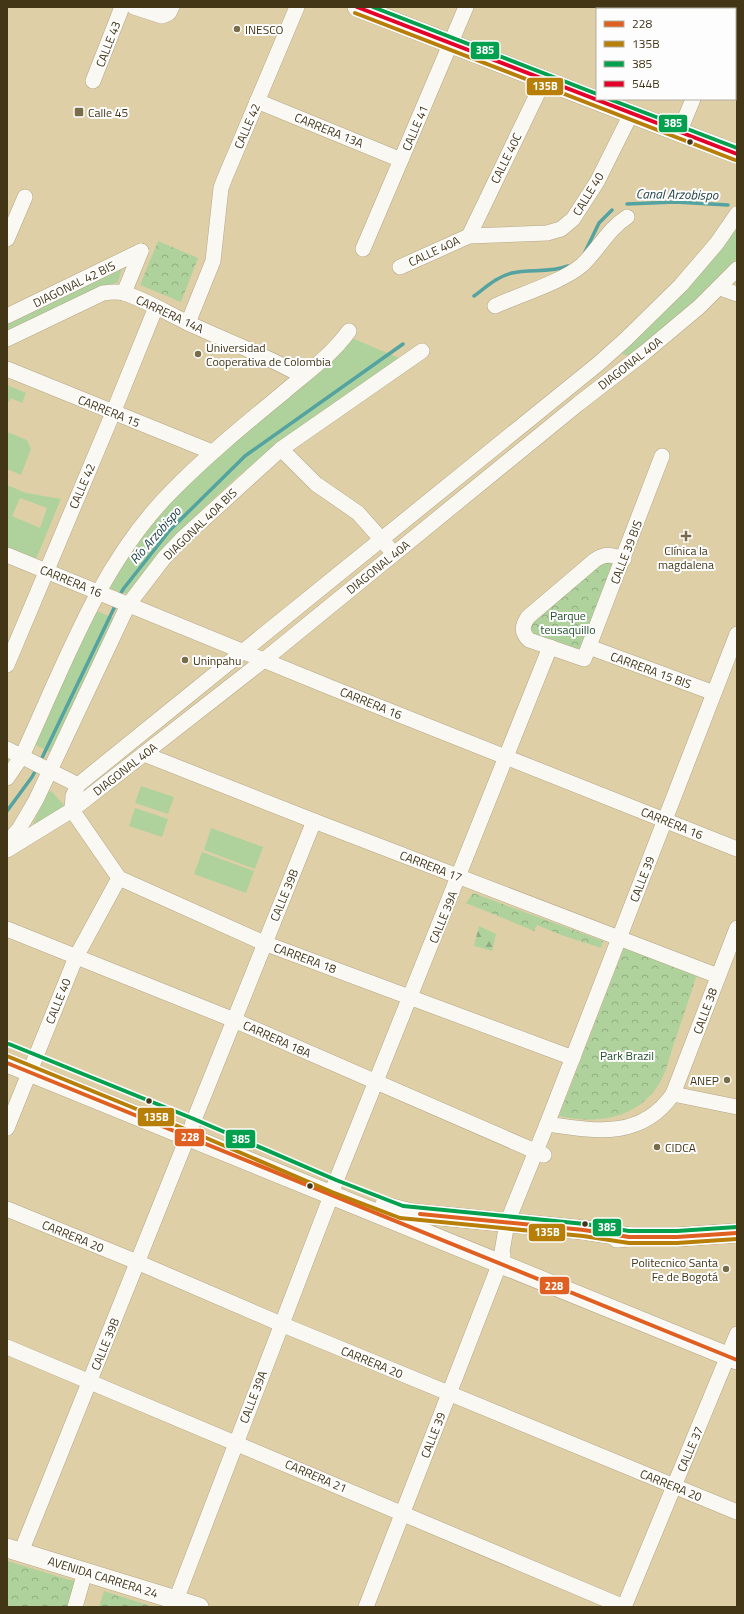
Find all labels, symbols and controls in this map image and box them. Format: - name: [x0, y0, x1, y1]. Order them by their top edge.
- legend: [596, 8, 736, 100]
- text: 228: [632, 14, 652, 33]
- street label: CALLE 43: [91, 18, 125, 70]
- place label: INESCO: [245, 20, 284, 39]
- marker: INESCO: [232, 24, 242, 34]
- text: 135B: [632, 34, 660, 53]
- line badge: 385: [470, 41, 500, 60]
- text: 385: [476, 42, 494, 58]
- text: 385: [632, 54, 652, 73]
- text: 544B: [632, 74, 660, 93]
- line badge: 135B: [526, 77, 564, 96]
- text: 135B: [532, 78, 558, 94]
- street label: CALLE 42: [229, 100, 265, 152]
- street label: CALLE 41: [397, 102, 433, 154]
- place label: Calle 45: [88, 103, 129, 122]
- marker: Calle 45: [73, 106, 85, 118]
- street label: CARRERA 13A: [292, 108, 366, 152]
- line badge: 385: [658, 114, 688, 133]
- text: 385: [664, 115, 682, 131]
- street label: CALLE 40C: [486, 129, 527, 187]
- unlabelled marker: [685, 137, 695, 147]
- street label: CALLE 40: [568, 168, 609, 219]
- water label: Canal Arzobispo: [636, 183, 719, 205]
- street label: CALLE 40A: [405, 231, 463, 271]
- street label: DIAGONAL 42 BIS: [30, 256, 118, 312]
- street label: CARRERA 14A: [133, 290, 207, 338]
- street label: DIAGONAL 40A: [594, 332, 666, 394]
- place label: Universidad Cooperativa de Colombia: [206, 338, 331, 371]
- marker: Universidad Cooperativa de Colombia: [193, 349, 203, 359]
- street label: CARRERA 15: [75, 390, 143, 432]
- street label: CALLE 42: [64, 460, 100, 512]
- street label: DIAGONAL 40A BIS: [159, 484, 241, 564]
- water label: Río Arzobispo: [124, 502, 186, 568]
- street label: CALLE 39 BIS: [605, 517, 647, 587]
- marker: Clínica la magdalena: [680, 530, 692, 542]
- street label: DIAGONAL 40A: [342, 535, 414, 599]
- place label: Clínica la magdalena: [658, 541, 714, 574]
- street label: CARRERA 16: [37, 560, 105, 602]
- park label: Parque teusaquillo: [540, 606, 596, 639]
- street label: CARRERA 15 BIS: [608, 647, 694, 693]
- place label: Uninpahu: [193, 651, 241, 670]
- marker: Uninpahu: [180, 655, 190, 665]
- street label: CARRERA 16: [337, 682, 405, 724]
- street label: DIAGONAL 40A: [89, 738, 161, 800]
- street label: CARRERA 16: [638, 802, 706, 844]
- street label: CARRERA 17: [397, 845, 465, 887]
- street label: CALLE 39: [625, 853, 660, 905]
- street label: CALLE 39B: [265, 866, 303, 924]
- street label: CALLE 39A: [424, 888, 462, 946]
- street label: CARRERA 18: [271, 938, 339, 978]
- street label: CALLE 40: [40, 975, 76, 1027]
- street label: CALLE 38: [688, 985, 722, 1037]
- street label: CARRERA 18A: [240, 1016, 314, 1062]
- park label: Park Brazil: [600, 1046, 654, 1065]
- place label: ANEP: [690, 1071, 719, 1090]
- marker: ANEP: [722, 1075, 732, 1085]
- unlabelled marker: [144, 1096, 154, 1106]
- line badge: 135B: [137, 1107, 175, 1127]
- text: 135B: [143, 1109, 169, 1125]
- line badge: 228: [174, 1128, 205, 1147]
- text: 228: [181, 1129, 199, 1145]
- line badge: 385: [225, 1129, 256, 1149]
- text: 385: [232, 1131, 250, 1147]
- place label: CIDCA: [665, 1138, 696, 1157]
- marker: CIDCA: [652, 1142, 662, 1152]
- unlabelled marker: [305, 1181, 315, 1191]
- street label: CARRERA 20: [39, 1215, 107, 1257]
- line badge: 385: [592, 1218, 622, 1237]
- unlabelled marker: [580, 1219, 590, 1229]
- text: 385: [598, 1219, 616, 1235]
- line badge: 135B: [528, 1223, 566, 1242]
- text: 135B: [534, 1224, 560, 1240]
- place label: Politecnico Santa Fe de Bogotá: [631, 1253, 718, 1286]
- marker: Politecnico Santa Fe de Bogotá: [721, 1264, 731, 1274]
- line badge: 228: [539, 1276, 570, 1295]
- text: 228: [545, 1278, 563, 1294]
- street label: CALLE 39B: [86, 1315, 124, 1373]
- street label: CARRERA 20: [338, 1341, 406, 1383]
- street label: CALLE 39A: [234, 1368, 272, 1426]
- street label: CALLE 39: [416, 1409, 451, 1461]
- street label: CALLE 37: [672, 1423, 708, 1475]
- street label: CARRERA 21: [282, 1454, 350, 1498]
- street label: CARRERA 20: [637, 1464, 705, 1506]
- street label: AVENIDA CARRERA 24: [45, 1551, 161, 1603]

